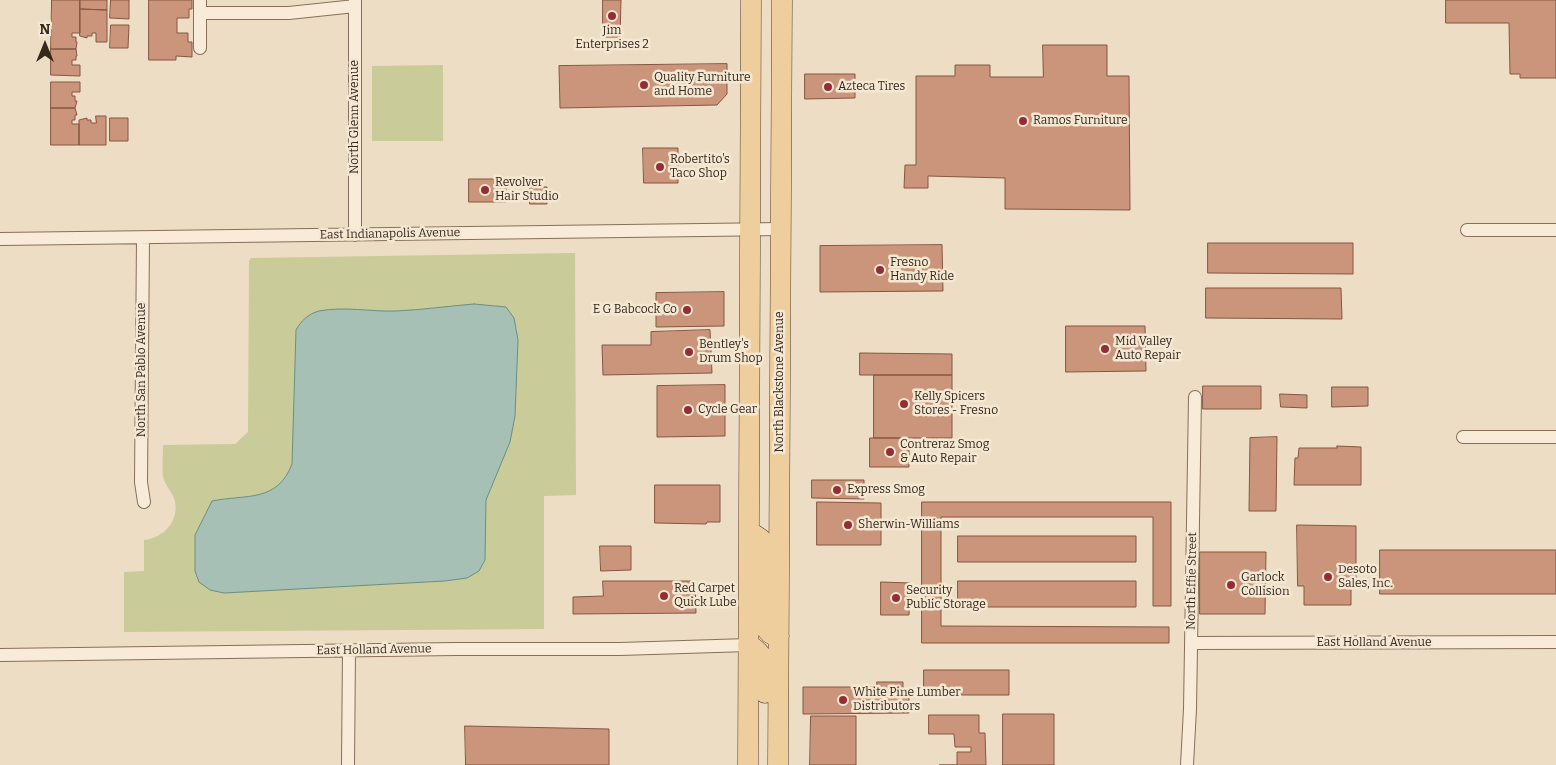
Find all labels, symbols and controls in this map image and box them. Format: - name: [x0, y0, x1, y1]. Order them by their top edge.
- marker: Jim Enterprises 2: [606, 10, 618, 22]
- north arrow: [20, 20, 70, 70]
- text: N: [40, 21, 50, 38]
- place label: Jim Enterprises 2: [575, 24, 649, 52]
- street label: North Glenn Avenue: [348, 60, 362, 174]
- place label: Quality Furniture and Home: [654, 71, 751, 99]
- marker: Quality Furniture and Home: [638, 79, 650, 91]
- place label: Azteca Tires: [838, 80, 905, 94]
- marker: Azteca Tires: [822, 81, 834, 93]
- place label: Ramos Furniture: [1033, 114, 1127, 128]
- marker: Ramos Furniture: [1017, 115, 1029, 127]
- place label: Robertito's Taco Shop: [670, 153, 730, 181]
- marker: Robertito's Taco Shop: [654, 161, 666, 173]
- place label: Revolver Hair Studio: [495, 176, 559, 204]
- marker: Revolver Hair Studio: [479, 184, 491, 196]
- street label: East Indianapolis Avenue: [320, 226, 460, 242]
- place label: Fresno Handy Ride: [890, 256, 954, 284]
- marker: Fresno Handy Ride: [874, 264, 886, 276]
- street label: North San Pablo Avenue: [135, 303, 149, 437]
- place label: E G Babcock Co: [593, 303, 677, 317]
- marker: E G Babcock Co: [681, 304, 693, 316]
- street label: North Blackstone Avenue: [773, 312, 787, 452]
- place label: Mid Valley Auto Repair: [1115, 335, 1181, 363]
- place label: Bentley's Drum Shop: [699, 338, 763, 366]
- marker: Mid Valley Auto Repair: [1099, 343, 1111, 355]
- marker: Bentley's Drum Shop: [683, 346, 695, 358]
- place label: Kelly Spicers Stores - Fresno: [914, 390, 998, 418]
- marker: Kelly Spicers Stores - Fresno: [898, 398, 910, 410]
- place label: Cycle Gear: [698, 403, 757, 417]
- marker: Cycle Gear: [682, 404, 694, 416]
- place label: Contreraz Smog & Auto Repair: [900, 438, 989, 466]
- marker: Contreraz Smog & Auto Repair: [884, 446, 896, 458]
- place label: Express Smog: [847, 483, 925, 497]
- marker: Express Smog: [831, 484, 843, 496]
- place label: Sherwin-Williams: [858, 518, 959, 532]
- marker: Sherwin-Williams: [842, 519, 854, 531]
- street label: North Effie Street: [1184, 532, 1200, 630]
- place label: Desoto Sales, Inc.: [1338, 563, 1393, 591]
- place label: Garlock Collision: [1241, 571, 1290, 599]
- marker: Desoto Sales, Inc.: [1322, 571, 1334, 583]
- marker: Garlock Collision: [1225, 579, 1237, 591]
- place label: Red Carpet Quick Lube: [674, 582, 736, 610]
- place label: Security Public Storage: [906, 584, 986, 612]
- marker: Red Carpet Quick Lube: [658, 590, 670, 602]
- marker: Security Public Storage: [890, 592, 902, 604]
- street label: East Holland Avenue: [1316, 636, 1432, 650]
- street label: East Holland Avenue: [316, 642, 432, 658]
- place label: White Pine Lumber Distributors: [853, 686, 961, 714]
- marker: White Pine Lumber Distributors: [837, 694, 849, 706]

